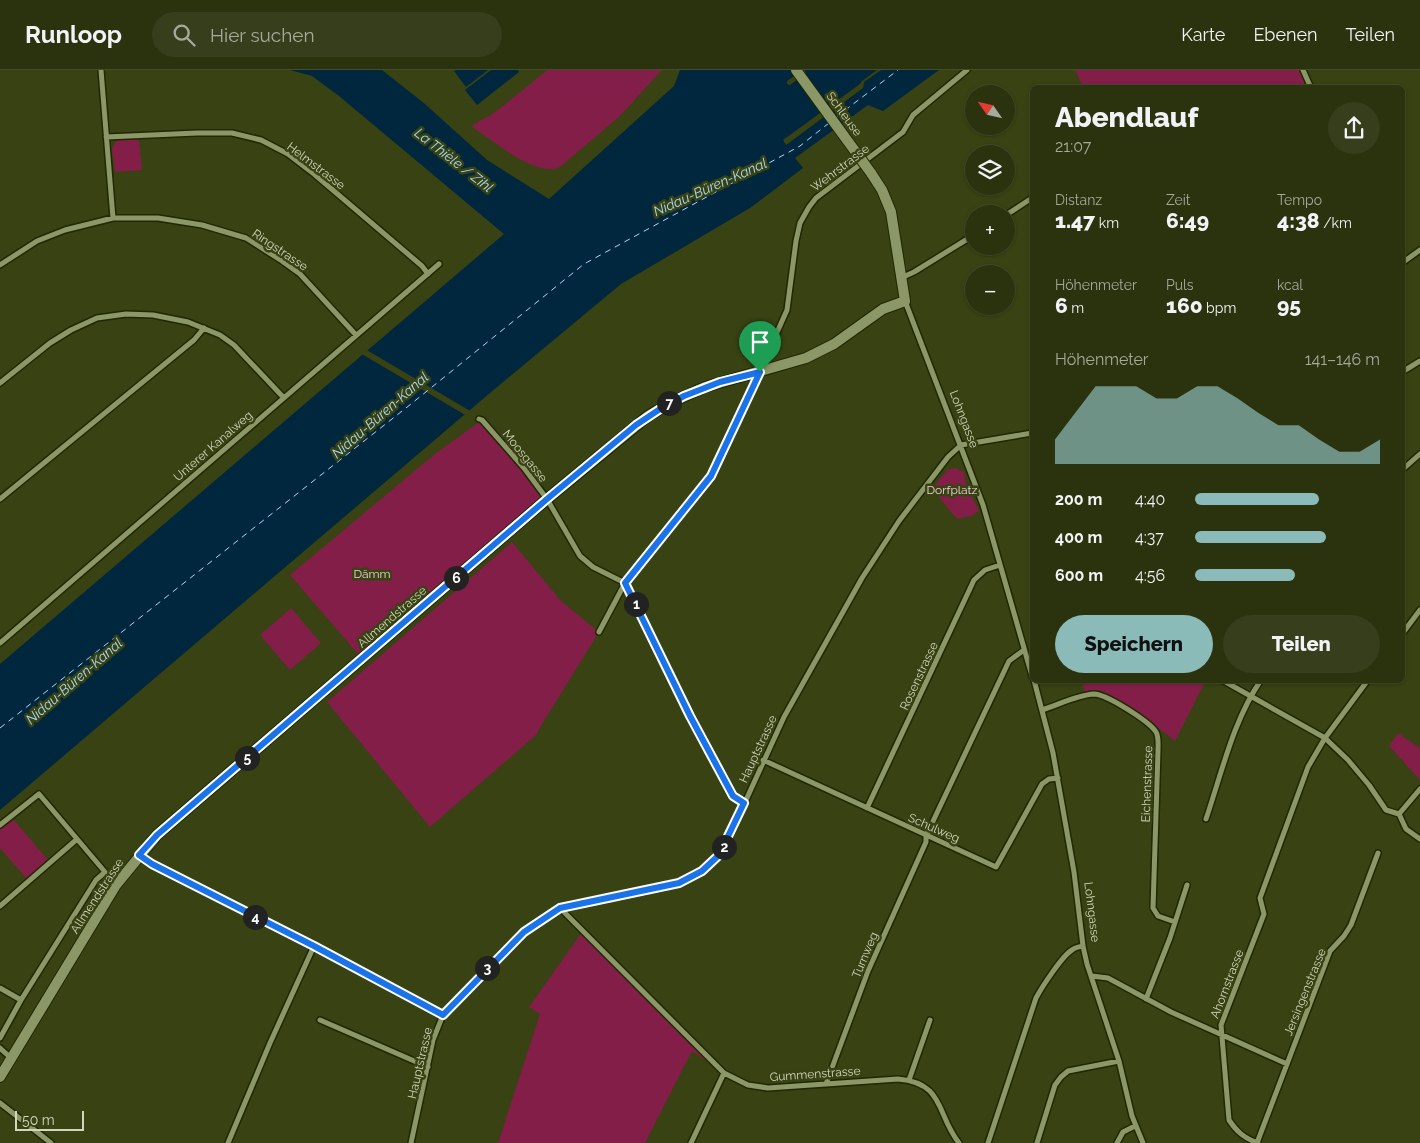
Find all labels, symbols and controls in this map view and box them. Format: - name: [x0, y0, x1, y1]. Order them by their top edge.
- search box: [152, 12, 502, 57]
- text: Runloop: [25, 20, 122, 49]
- icon: search: [170, 21, 198, 49]
- text: Hier suchen: [210, 24, 315, 46]
- text: Karte: [1181, 24, 1225, 45]
- text: Ebenen: [1253, 24, 1318, 45]
- text: Teilen: [1346, 24, 1395, 45]
- north arrow: [965, 85, 1015, 135]
- map controls: [965, 85, 1015, 315]
- street label: Schleuse: [823, 89, 865, 139]
- text: Abendlauf: [1055, 101, 1198, 134]
- button: share: [1328, 102, 1380, 154]
- water label: La Thièle / Zihl: [412, 125, 496, 196]
- text: 21:07: [1055, 137, 1091, 156]
- street label: Helmstrasse: [284, 140, 348, 192]
- street label: Wehrstrasse: [808, 142, 872, 194]
- button: layers: [965, 145, 1015, 195]
- water label: Nidau-Büren-Kanal: [651, 155, 770, 219]
- text: Distanz: [1055, 192, 1102, 208]
- text: Zeit: [1166, 192, 1191, 208]
- text: Tempo: [1277, 192, 1322, 208]
- button: +: [965, 205, 1015, 255]
- text: 1.47: [1055, 208, 1095, 233]
- text: 6:49: [1166, 208, 1209, 233]
- text: 4:38: [1277, 208, 1320, 233]
- text: km: [1095, 215, 1119, 231]
- text: /km: [1320, 215, 1352, 231]
- street label: Ringstrasse: [250, 226, 310, 274]
- button: −: [965, 265, 1015, 315]
- text: Höhenmeter: [1055, 277, 1137, 293]
- text: Puls: [1166, 277, 1194, 293]
- text: kcal: [1277, 277, 1303, 293]
- text: 6: [1055, 293, 1068, 318]
- text: 160: [1166, 293, 1203, 318]
- text: 95: [1277, 293, 1301, 318]
- text: m: [1068, 300, 1084, 316]
- text: bpm: [1203, 300, 1236, 316]
- pin: [739, 321, 781, 372]
- icon: arrive: [746, 328, 774, 356]
- text: Höhenmeter: [1055, 350, 1149, 369]
- text: 141–146 m: [1305, 350, 1380, 369]
- water label: Nidau-Büren-Kanal: [328, 369, 432, 461]
- street label: Lohngasse: [947, 388, 981, 450]
- pin: 7: [656, 390, 682, 416]
- text: 7: [666, 395, 673, 411]
- street label: Unterer Kanalweg: [171, 408, 255, 484]
- street label: Moosgasse: [500, 427, 550, 485]
- park label: Dorfplatz: [927, 483, 978, 497]
- text: 200 m: [1055, 490, 1102, 509]
- text: 4:40: [1135, 490, 1165, 509]
- text: 400 m: [1055, 528, 1103, 547]
- text: 4:37: [1135, 528, 1164, 547]
- pin: 6: [444, 566, 468, 590]
- text: 600 m: [1055, 566, 1103, 585]
- text: 4:56: [1135, 566, 1165, 585]
- park label: Dämm: [353, 567, 391, 581]
- text: 6: [452, 570, 461, 586]
- street label: Allmendstrasse: [355, 583, 429, 651]
- pin: 1: [624, 592, 648, 616]
- text: 1: [633, 596, 640, 612]
- button: Speichern: [1055, 615, 1213, 673]
- button: Teilen: [1223, 615, 1380, 673]
- water label: Nidau-Büren-Kanal: [22, 635, 126, 727]
- street label: Rosenstrasse: [897, 640, 941, 712]
- street label: Hauptstrasse: [736, 713, 780, 785]
- street label: Eichenstrasse: [1139, 745, 1155, 823]
- pin: 5: [234, 746, 260, 770]
- text: 5: [244, 750, 251, 766]
- street label: Schulweg: [906, 810, 962, 846]
- pin: 2: [712, 834, 736, 860]
- text: 2: [721, 839, 728, 855]
- street label: Allmendstrasse: [68, 856, 126, 936]
- street label: Lohngasse: [1081, 881, 1103, 943]
- pin: 4: [242, 904, 268, 930]
- text: 4: [252, 909, 260, 925]
- street label: Turnweg: [849, 930, 881, 980]
- street label: Jersingenstrasse: [1281, 946, 1329, 1038]
- street label: Ahornstrasse: [1207, 948, 1247, 1020]
- pin: 3: [474, 956, 500, 980]
- text: 3: [484, 960, 491, 976]
- street label: Hauptstrasse: [405, 1026, 435, 1100]
- street label: Gummenstrasse: [769, 1064, 861, 1084]
- scale bar: [15, 1108, 84, 1131]
- text: 50 m: [22, 1112, 55, 1128]

